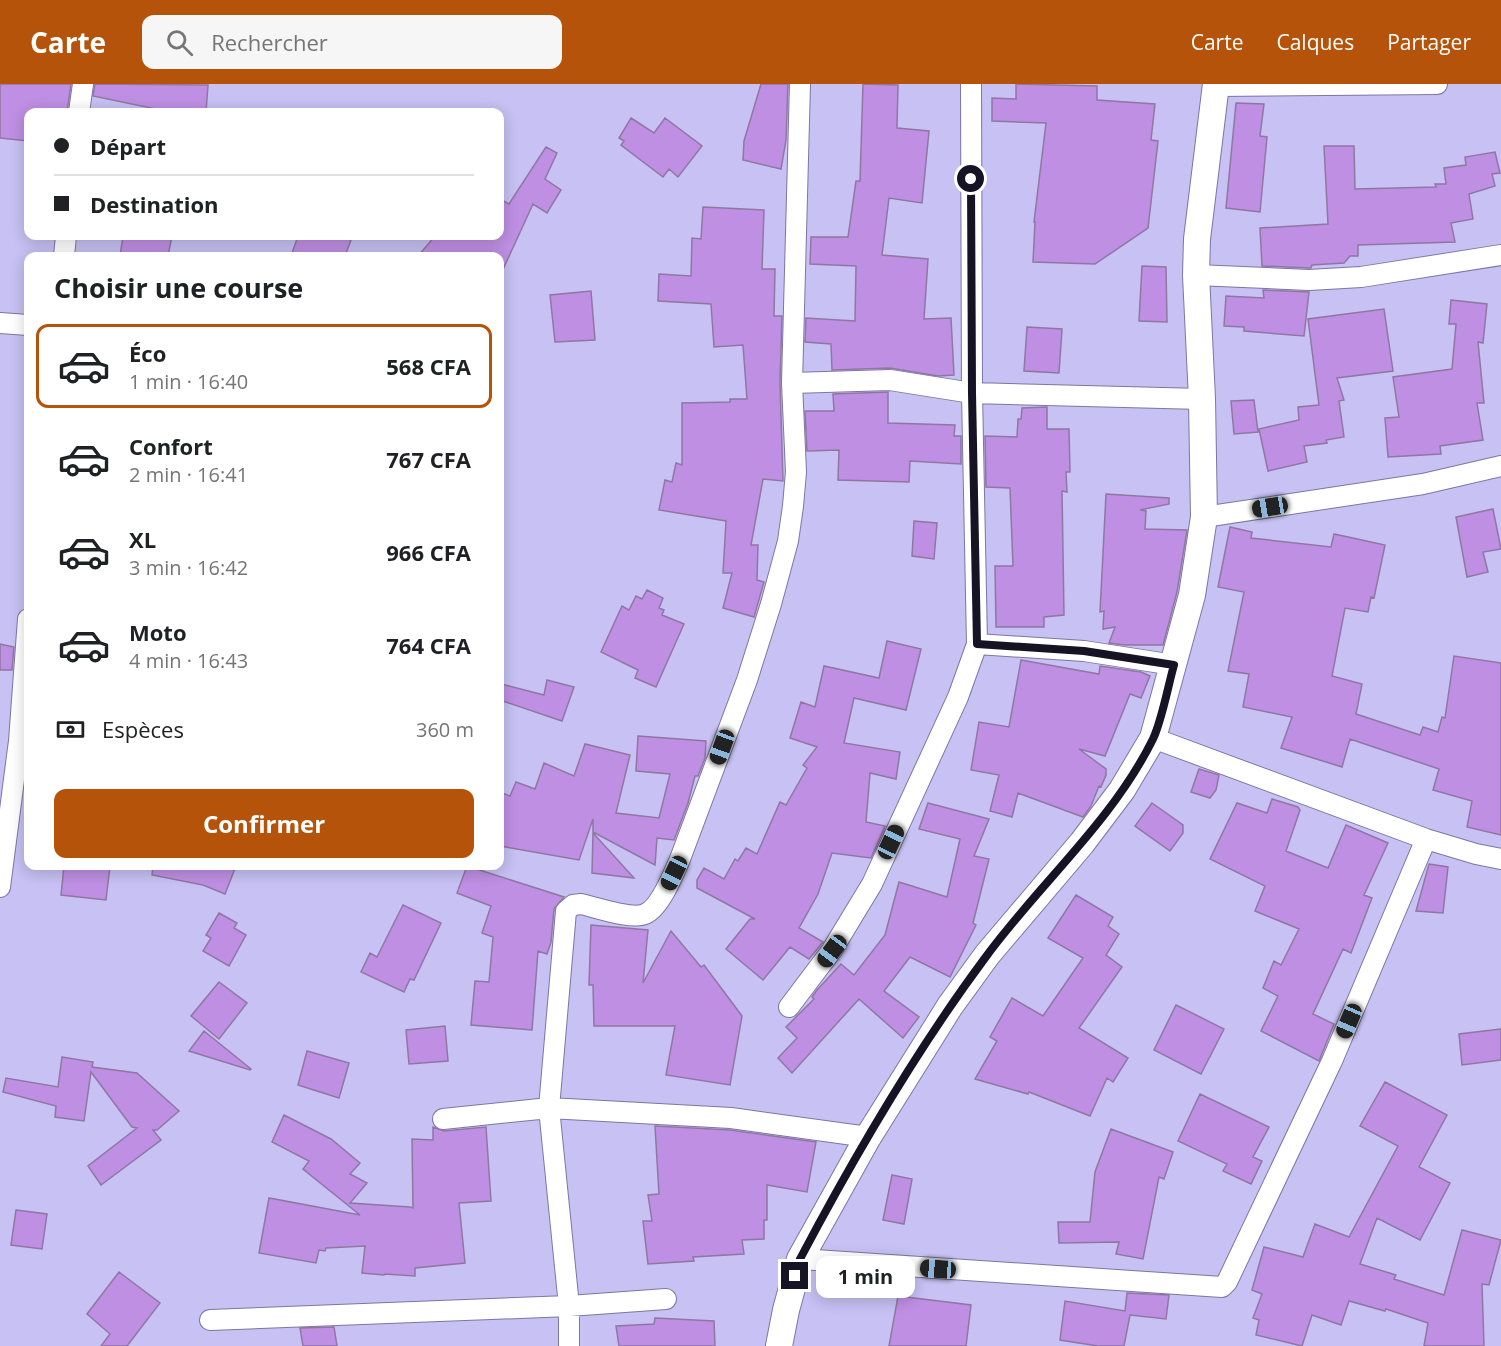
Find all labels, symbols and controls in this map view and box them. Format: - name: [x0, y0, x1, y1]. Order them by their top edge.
- search box: [142, 15, 562, 69]
- text: Carte: [30, 23, 106, 61]
- icon: search: [163, 26, 196, 59]
- text: Rechercher: [211, 27, 328, 57]
- text: Carte: [1191, 28, 1243, 56]
- text: Calques: [1276, 28, 1354, 56]
- text: Partager: [1387, 28, 1471, 56]
- text: Départ: [90, 131, 166, 161]
- route start: [957, 165, 984, 192]
- text: Destination: [90, 189, 219, 219]
- text: Choisir une course: [54, 269, 303, 306]
- text: Éco: [129, 338, 166, 368]
- icon: car: [57, 339, 111, 393]
- text: 568 CFA: [386, 351, 471, 381]
- text: 1 min · 16:40: [129, 368, 248, 395]
- text: Confort: [129, 431, 213, 461]
- icon: car: [57, 432, 111, 486]
- text: 767 CFA: [386, 444, 471, 474]
- text: 2 min · 16:41: [129, 461, 248, 488]
- car: [1251, 495, 1289, 519]
- text: XL: [129, 524, 156, 554]
- icon: car: [57, 525, 111, 579]
- text: 966 CFA: [386, 537, 471, 567]
- text: 3 min · 16:42: [129, 554, 248, 581]
- text: Moto: [129, 617, 187, 647]
- icon: car: [57, 618, 111, 672]
- text: 764 CFA: [386, 630, 471, 660]
- text: 4 min · 16:43: [129, 647, 248, 674]
- icon: cash: [54, 713, 87, 746]
- text: Espèces: [102, 714, 184, 744]
- text: 360 m: [416, 716, 474, 743]
- car: [707, 727, 737, 767]
- button: Confirmer: [54, 789, 474, 858]
- car: [875, 822, 907, 862]
- car: [658, 853, 690, 893]
- car: [814, 931, 850, 971]
- car: [1334, 1001, 1364, 1041]
- callout: 1 min: [816, 1255, 915, 1297]
- car: [919, 1259, 957, 1279]
- route end: [781, 1262, 808, 1289]
- text: 1 min: [838, 1263, 893, 1290]

